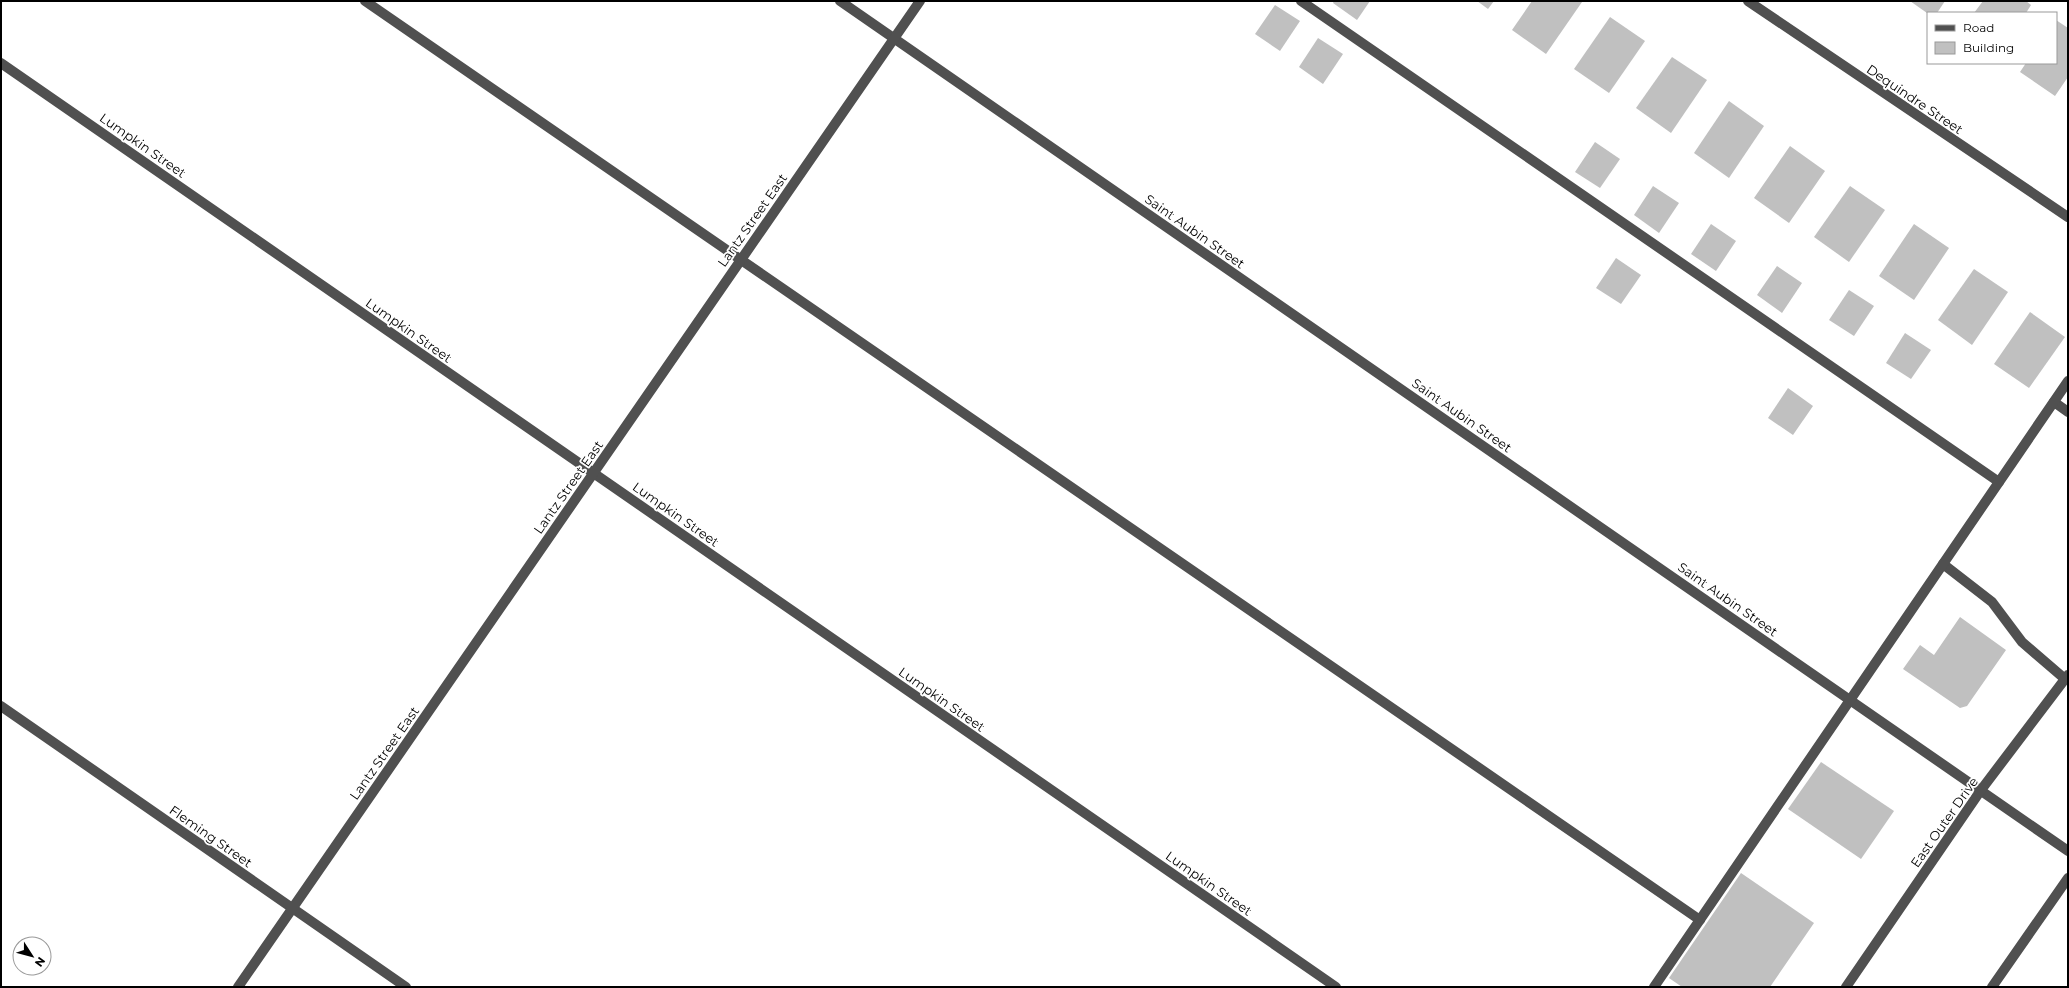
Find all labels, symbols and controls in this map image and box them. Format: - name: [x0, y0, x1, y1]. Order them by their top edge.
- legend: [1927, 12, 2057, 64]
- text: Road: [1963, 20, 1994, 35]
- text: Building: [1963, 40, 2014, 55]
- street label: Dequindre Street: [1864, 61, 1966, 137]
- street label: Lumpkin Street: [97, 109, 189, 181]
- street label: Lantz Street East: [714, 170, 790, 270]
- street label: Saint Aubin Street: [1142, 190, 1248, 272]
- street label: Lumpkin Street: [363, 294, 455, 366]
- street label: Saint Aubin Street: [1409, 374, 1515, 456]
- street label: Lantz Street East: [530, 437, 606, 537]
- street label: Lumpkin Street: [630, 478, 722, 550]
- street label: Saint Aubin Street: [1675, 558, 1781, 640]
- street label: Lumpkin Street: [896, 663, 988, 735]
- street label: Lantz Street East: [346, 703, 422, 803]
- street label: East Outer Drive: [1907, 774, 1981, 870]
- street label: Fleming Street: [167, 802, 255, 870]
- street label: Lumpkin Street: [1163, 847, 1255, 919]
- north arrow: [12, 936, 52, 976]
- text: N: [32, 954, 48, 970]

